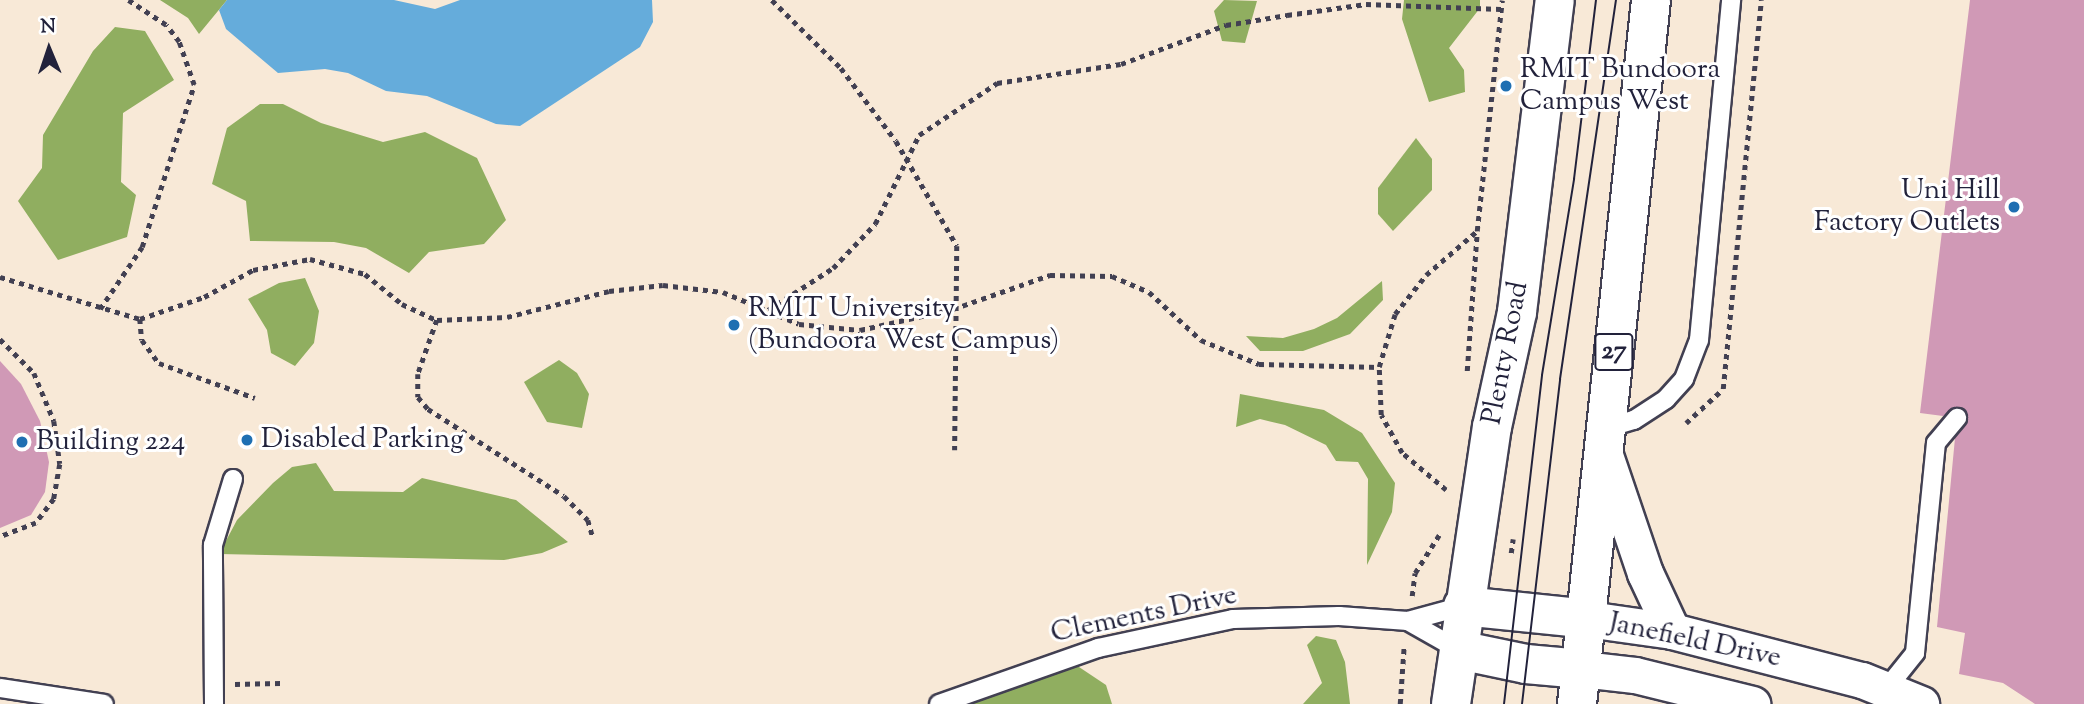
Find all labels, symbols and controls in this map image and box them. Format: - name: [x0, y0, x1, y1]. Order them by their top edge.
- north arrow: [14, 14, 84, 84]
- text: N: [40, 14, 56, 41]
- place label: RMIT Bundoora Campus West: [1520, 53, 1720, 119]
- marker: RMIT Bundoora Campus West: [1498, 78, 1514, 94]
- place label: Uni Hill Factory Outlets: [1814, 174, 2000, 240]
- marker: Uni Hill Factory Outlets: [2006, 199, 2022, 215]
- street label: Plenty Road: [1476, 279, 1536, 427]
- place label: RMIT University (Bundoora West Campus): [748, 292, 1059, 358]
- marker: RMIT University (Bundoora West Campus): [726, 317, 742, 333]
- road number: 27: [1593, 330, 1635, 374]
- place label: Disabled Parking: [261, 423, 464, 457]
- place label: Building 224: [36, 425, 185, 459]
- marker: Disabled Parking: [239, 432, 255, 448]
- marker: Building 224: [14, 434, 30, 450]
- street label: Clements Drive: [1048, 579, 1240, 651]
- street label: Janefield Drive: [1606, 606, 1784, 676]

